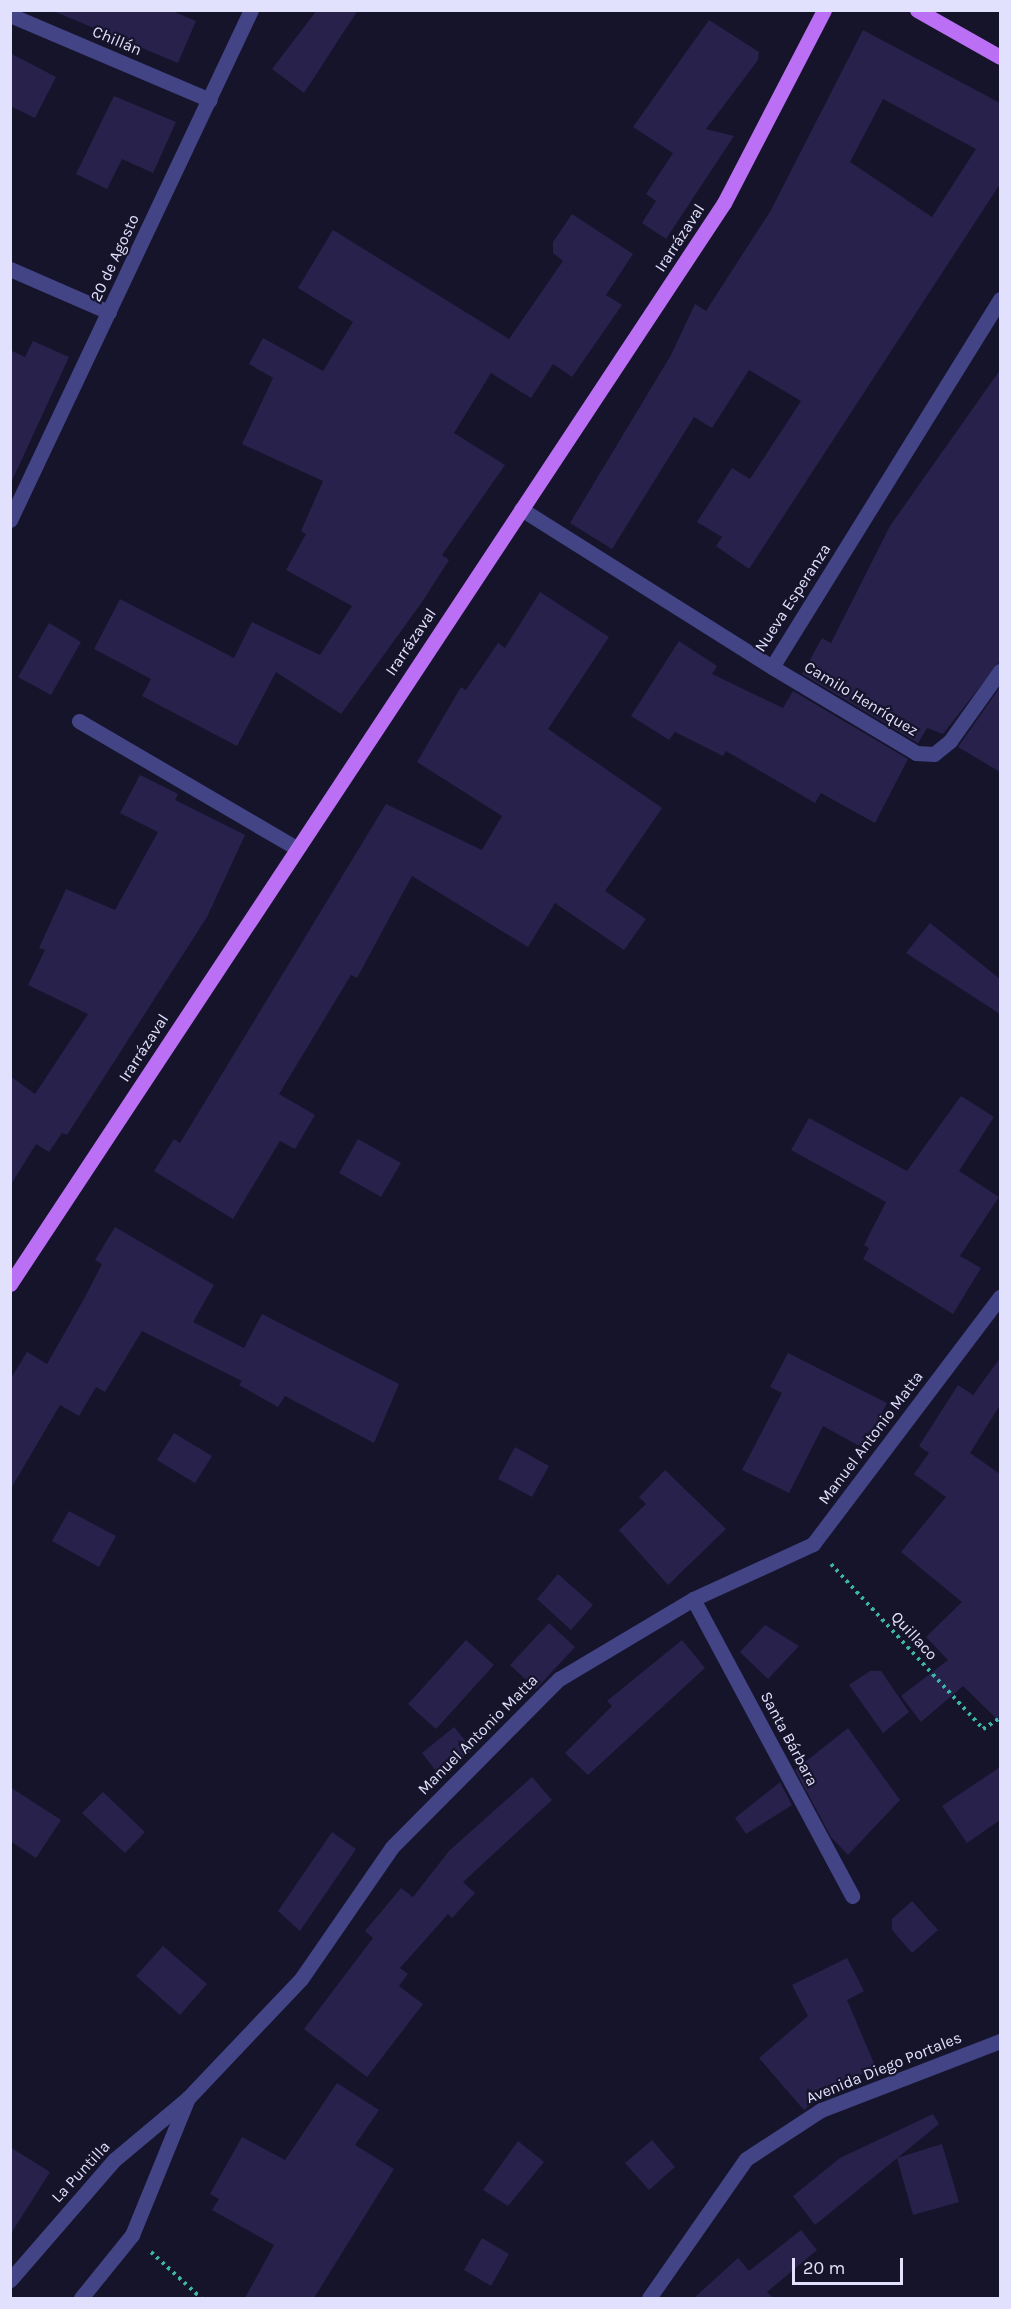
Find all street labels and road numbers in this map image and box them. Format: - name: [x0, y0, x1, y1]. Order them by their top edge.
- street label: Chillán: [89, 22, 145, 60]
- street label: Irarrázaval: [651, 200, 709, 276]
- street label: 20 de Agosto: [86, 211, 144, 305]
- street label: Nueva Esperanza: [751, 540, 835, 656]
- street label: Irarrázaval: [381, 605, 441, 679]
- street label: Camilo Henríquez: [801, 657, 921, 741]
- street label: Irarrázaval: [115, 1010, 173, 1086]
- street label: Manuel Antonio Matta: [815, 1368, 927, 1508]
- street label: Quillaco: [887, 1608, 941, 1664]
- street label: Manuel Antonio Matta: [414, 1671, 542, 1799]
- street label: Santa Bárbara: [756, 1689, 822, 1789]
- street label: Avenida Diego Portales: [803, 2028, 965, 2108]
- street label: La Puntilla: [48, 2137, 114, 2207]

